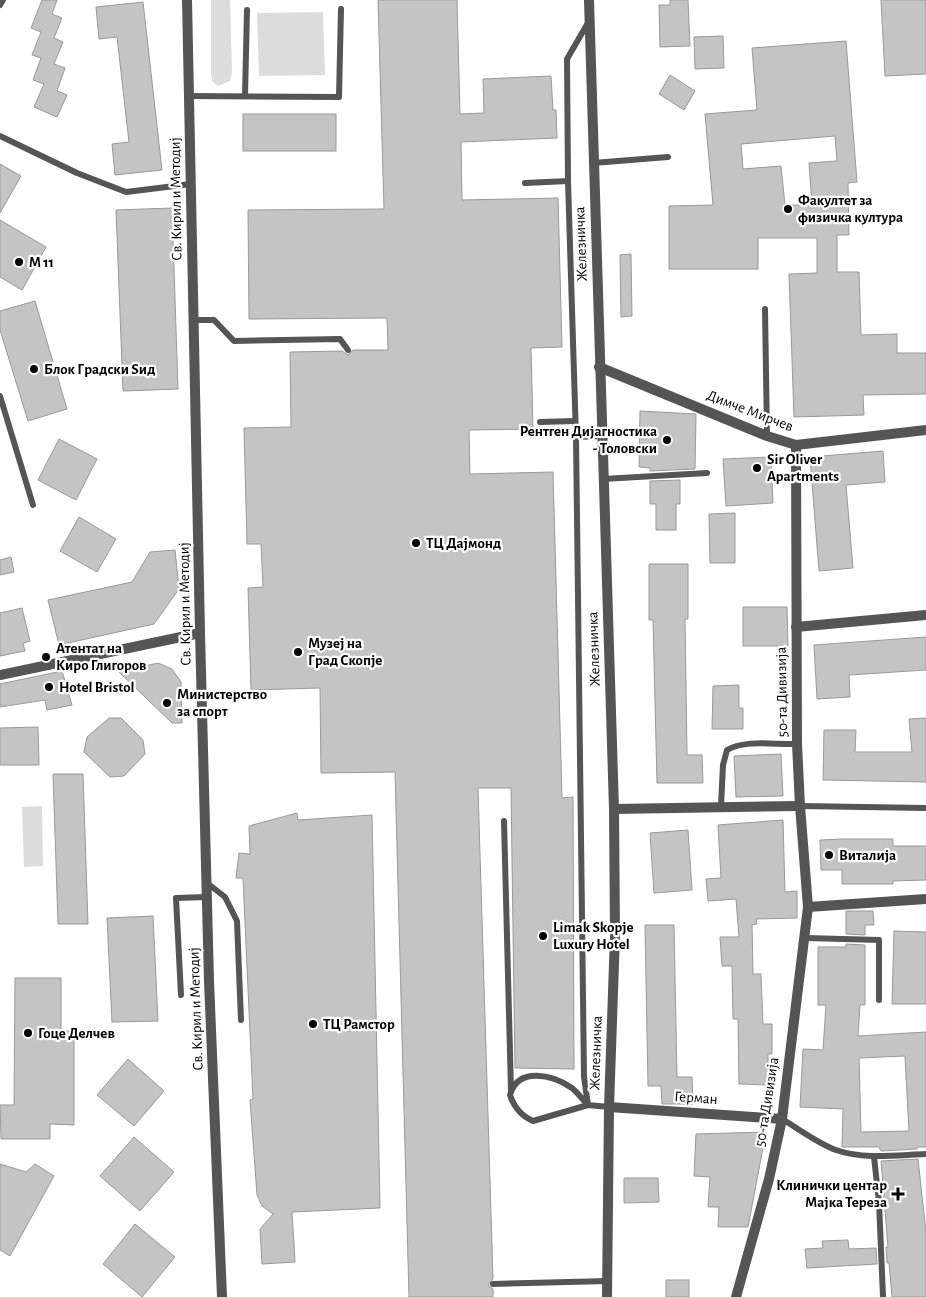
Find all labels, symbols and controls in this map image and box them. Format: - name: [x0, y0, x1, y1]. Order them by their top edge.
- street label: Св. Кирил и Методиј: [167, 137, 185, 261]
- place label: Факултет за физичка култура: [798, 193, 903, 225]
- marker: Факултет за физичка култура: [782, 203, 794, 215]
- street label: Железничка: [572, 206, 590, 282]
- place label: M 11: [29, 255, 54, 270]
- marker: M 11: [13, 256, 25, 268]
- place label: Блок Градски Sид: [44, 362, 155, 377]
- marker: Блок Градски Sид: [28, 363, 40, 375]
- street label: Димче Мирчев: [705, 388, 795, 434]
- place label: Рентген Дијагностика - Толовски: [520, 424, 657, 456]
- marker: Рентген Дијагностика - Толовски: [661, 434, 673, 446]
- place label: Sir Oliver Apartments: [767, 452, 839, 484]
- marker: Sir Oliver Apartments: [751, 462, 763, 474]
- place label: ТЦ Дајмонд: [426, 536, 501, 551]
- marker: ТЦ Дајмонд: [410, 537, 422, 549]
- street label: Св. Кирил и Методиј: [176, 542, 194, 666]
- street label: Железничка: [585, 611, 603, 687]
- place label: Музеј на Град Скопје: [308, 636, 382, 668]
- place label: Атентат на Киро Глигоров: [56, 641, 146, 673]
- marker: Музеј на Град Скопје: [292, 646, 304, 658]
- street label: 50-та Дивизија: [774, 647, 790, 737]
- marker: Атентат на Киро Глигоров: [40, 651, 52, 663]
- place label: Hotel Bristol: [59, 680, 135, 695]
- marker: Hotel Bristol: [43, 681, 55, 693]
- place label: Министерство за спорт: [177, 687, 267, 719]
- marker: Министерство за спорт: [161, 697, 173, 709]
- place label: Виталија: [839, 848, 896, 863]
- marker: Виталија: [823, 849, 835, 861]
- place label: Limak Skopje Luxury Hotel: [553, 920, 634, 952]
- marker: Limak Skopje Luxury Hotel: [537, 930, 549, 942]
- street label: Св. Кирил и Методиј: [186, 947, 206, 1071]
- street label: Железничка: [587, 1015, 605, 1091]
- place label: ТЦ Рамстор: [323, 1017, 395, 1032]
- marker: ТЦ Рамстор: [307, 1018, 319, 1030]
- place label: Гоце Делчев: [38, 1026, 115, 1041]
- marker: Гоце Делчев: [22, 1027, 34, 1039]
- street label: 50-та Дивизија: [753, 1056, 782, 1148]
- street label: Герман: [674, 1089, 718, 1107]
- place label: Клинички центар Мајка Тереза: [776, 1178, 887, 1210]
- marker: Клинички центар Мајка Тереза: [891, 1187, 905, 1201]

